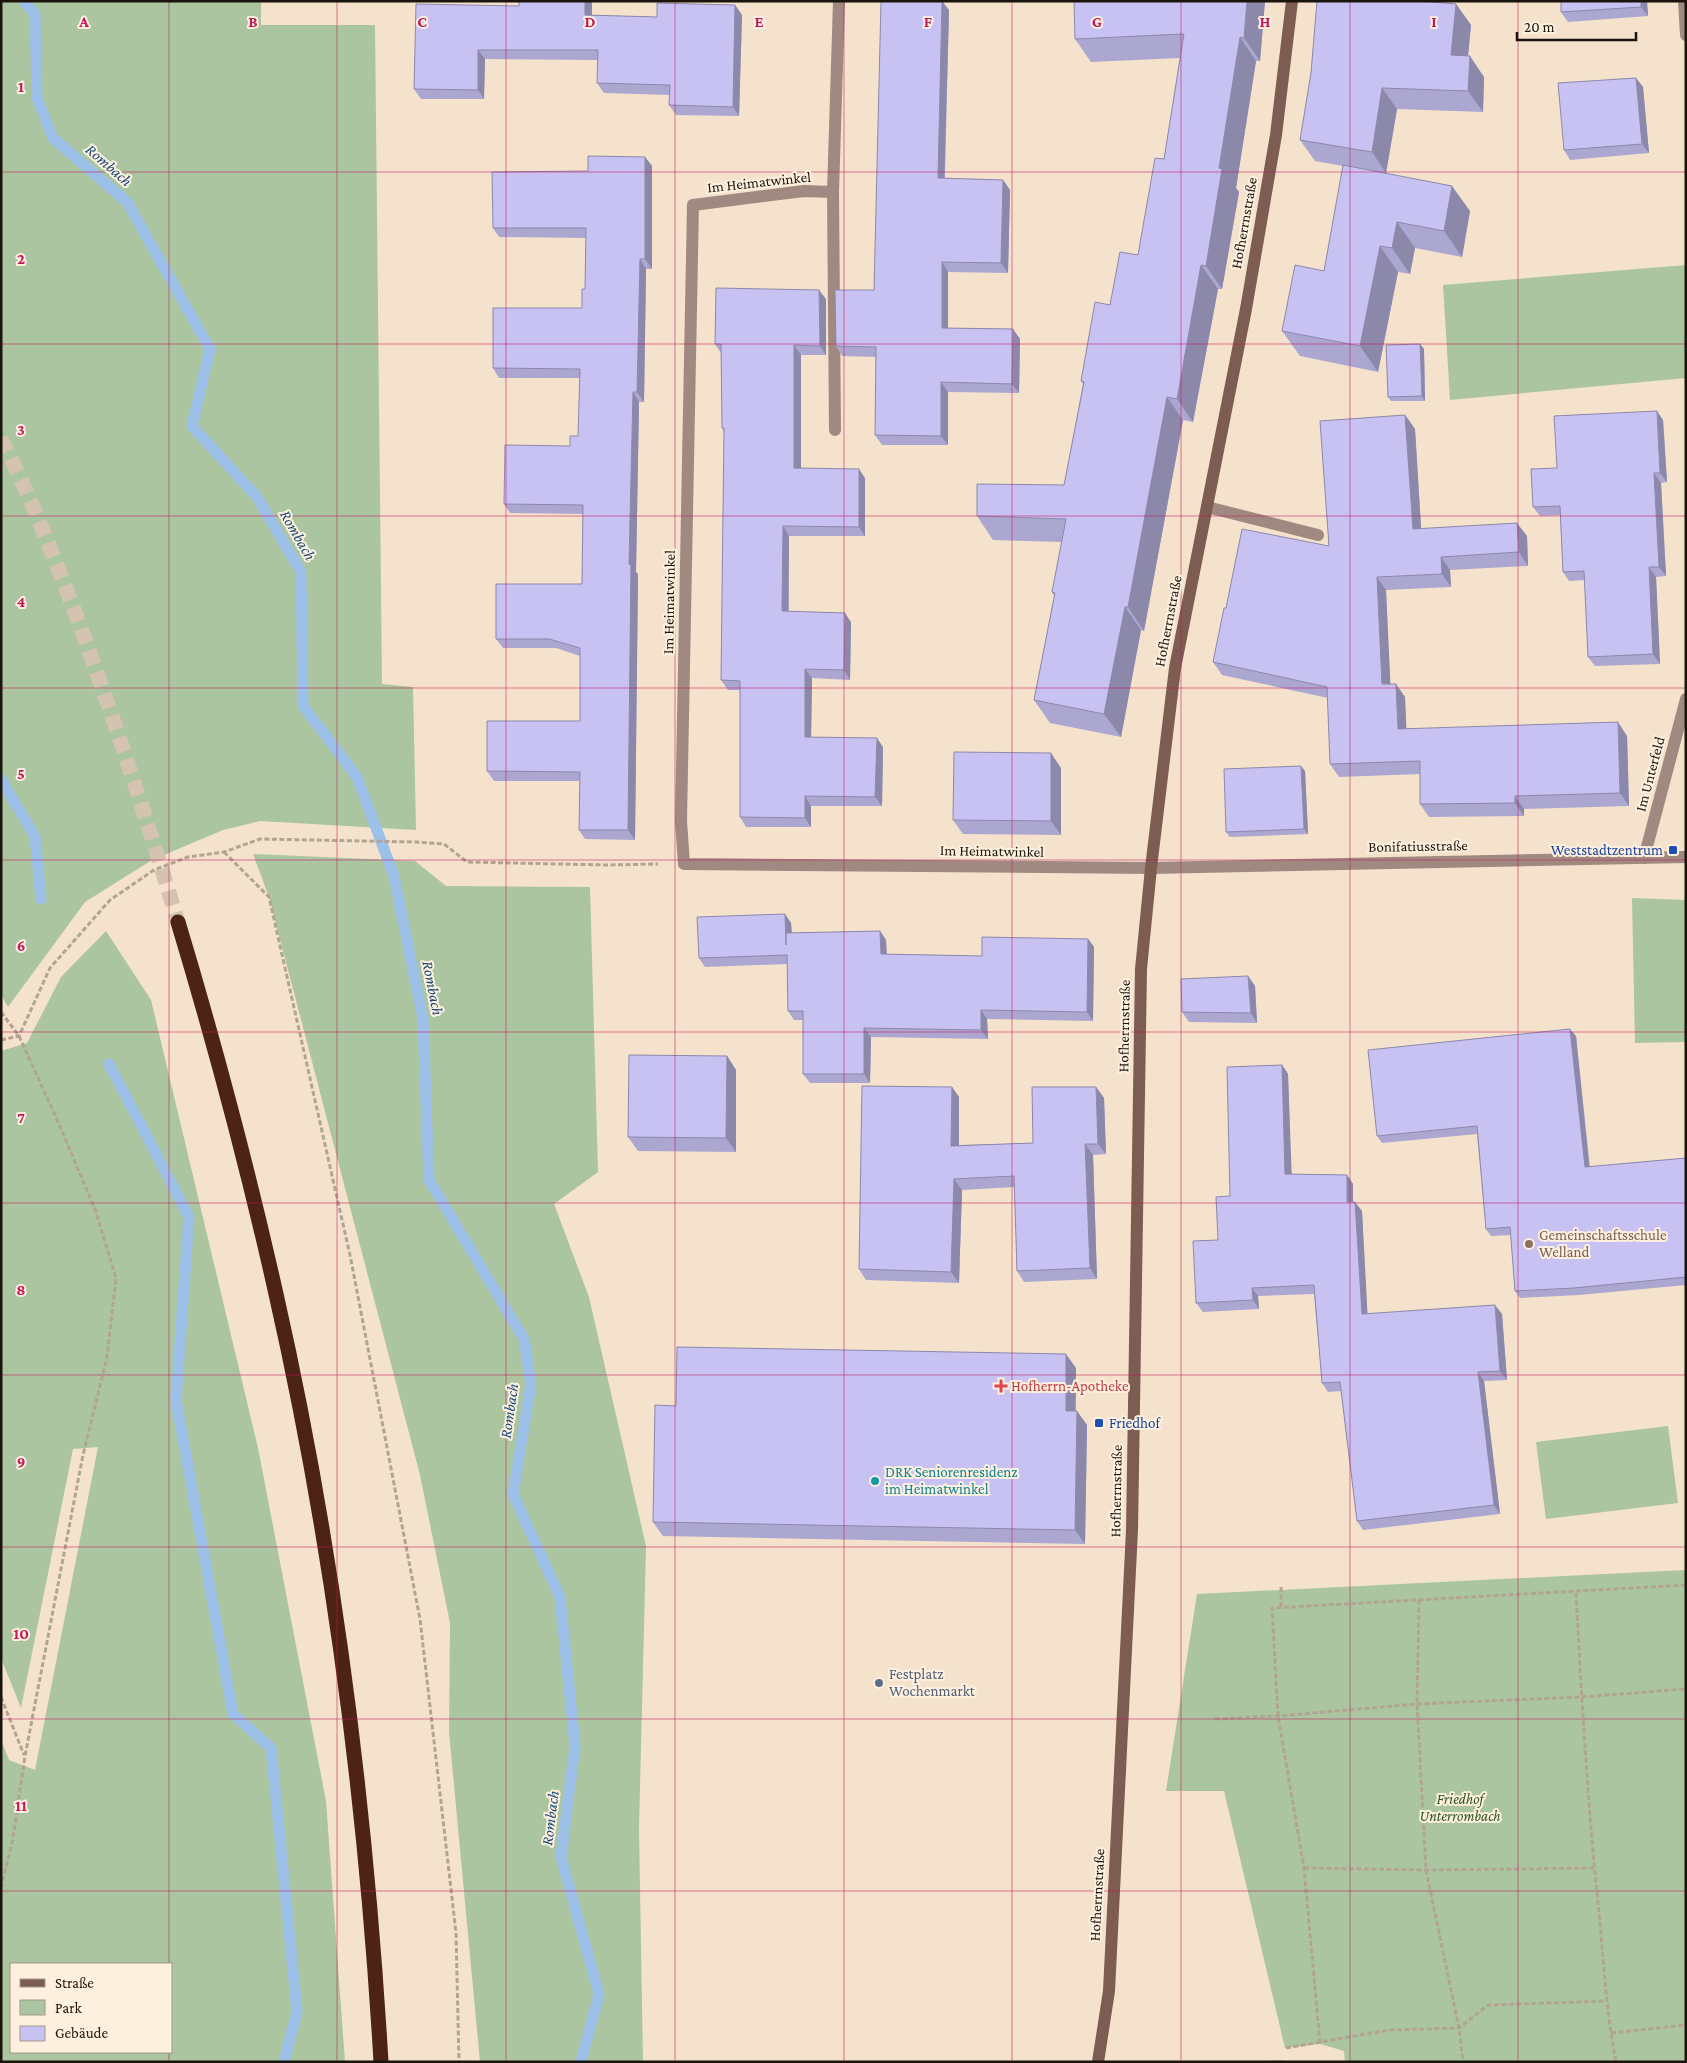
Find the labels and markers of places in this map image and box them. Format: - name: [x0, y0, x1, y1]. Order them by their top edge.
- place label: Weststadtzentrum: [1551, 842, 1663, 858]
- marker: Weststadtzentrum: [1667, 844, 1679, 856]
- place label: Gemeinschaftsschule Welland: [1539, 1227, 1667, 1260]
- marker: Gemeinschaftsschule Welland: [1523, 1238, 1535, 1250]
- place label: Hofherrn-Apotheke: [1011, 1378, 1129, 1395]
- marker: Hofherrn-Apotheke: [995, 1380, 1007, 1392]
- place label: Friedhof: [1109, 1415, 1162, 1431]
- marker: Friedhof: [1093, 1417, 1105, 1429]
- place label: DRK Seniorenresidenz im Heimatwinkel: [885, 1464, 1018, 1497]
- marker: DRK Seniorenresidenz im Heimatwinkel: [869, 1475, 881, 1487]
- place label: Festplatz Wochenmarkt: [889, 1666, 976, 1699]
- marker: Festplatz Wochenmarkt: [873, 1677, 885, 1689]

